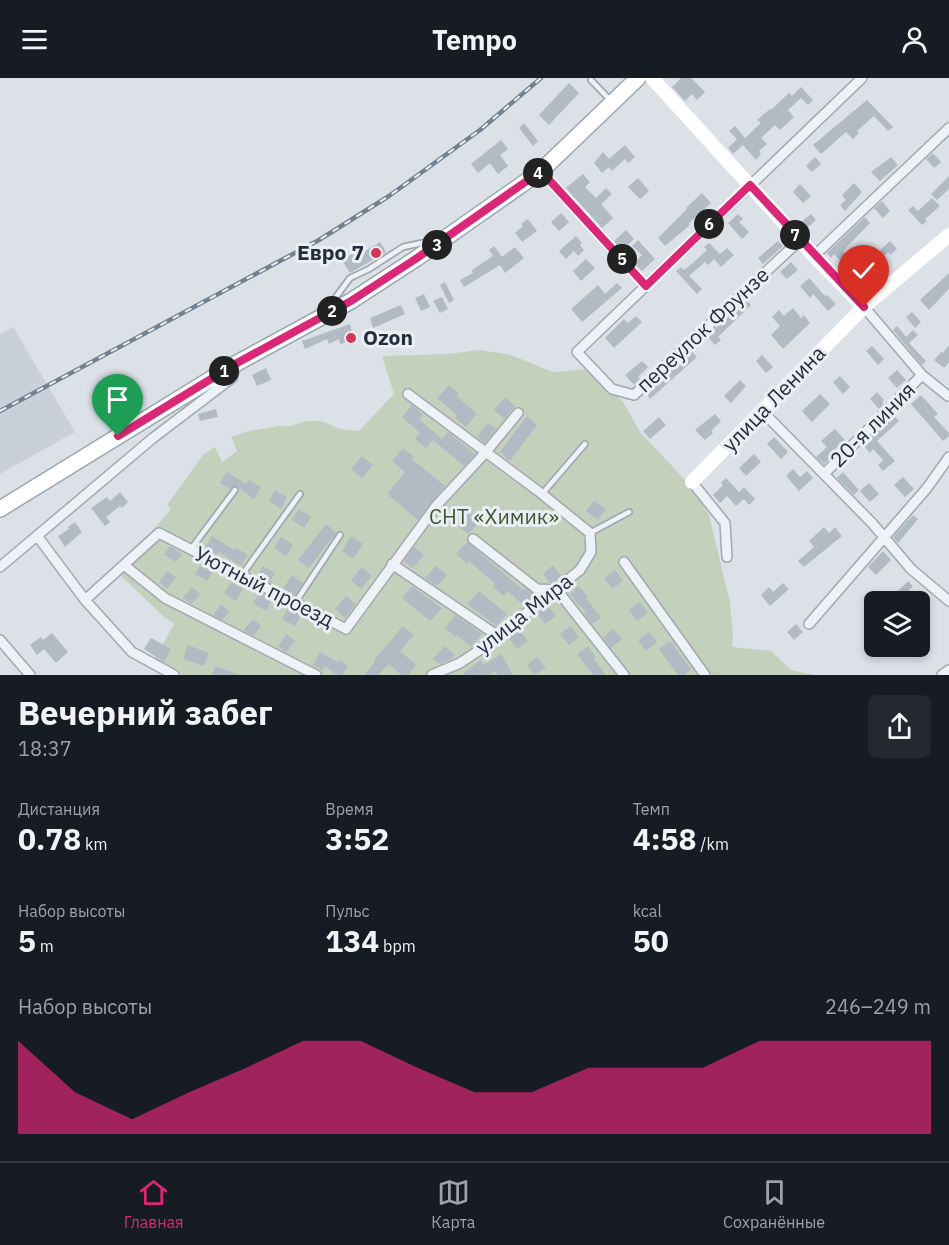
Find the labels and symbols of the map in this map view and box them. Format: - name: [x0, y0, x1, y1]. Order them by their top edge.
- pin: 4: [523, 158, 553, 188]
- pin: 6: [694, 209, 724, 239]
- pin: 7: [780, 220, 810, 250]
- pin: 3: [422, 230, 452, 260]
- place label: Евро 7: [297, 238, 364, 266]
- pin: 5: [607, 244, 637, 274]
- pin: [838, 245, 889, 307]
- marker: Евро 7: [369, 246, 383, 260]
- street label: переулок Фрунзе: [630, 260, 775, 398]
- pin: 2: [317, 296, 347, 326]
- place label: Ozon: [363, 323, 413, 351]
- marker: Ozon: [344, 331, 358, 345]
- street label: улица Ленина: [716, 339, 831, 457]
- pin: 1: [209, 356, 239, 386]
- pin: [92, 374, 143, 436]
- street label: 20-я линия: [824, 376, 921, 473]
- park label: СНТ «Химик»: [429, 502, 559, 530]
- street label: Уютный проезд: [190, 539, 339, 633]
- street label: улица Мира: [469, 566, 578, 660]

